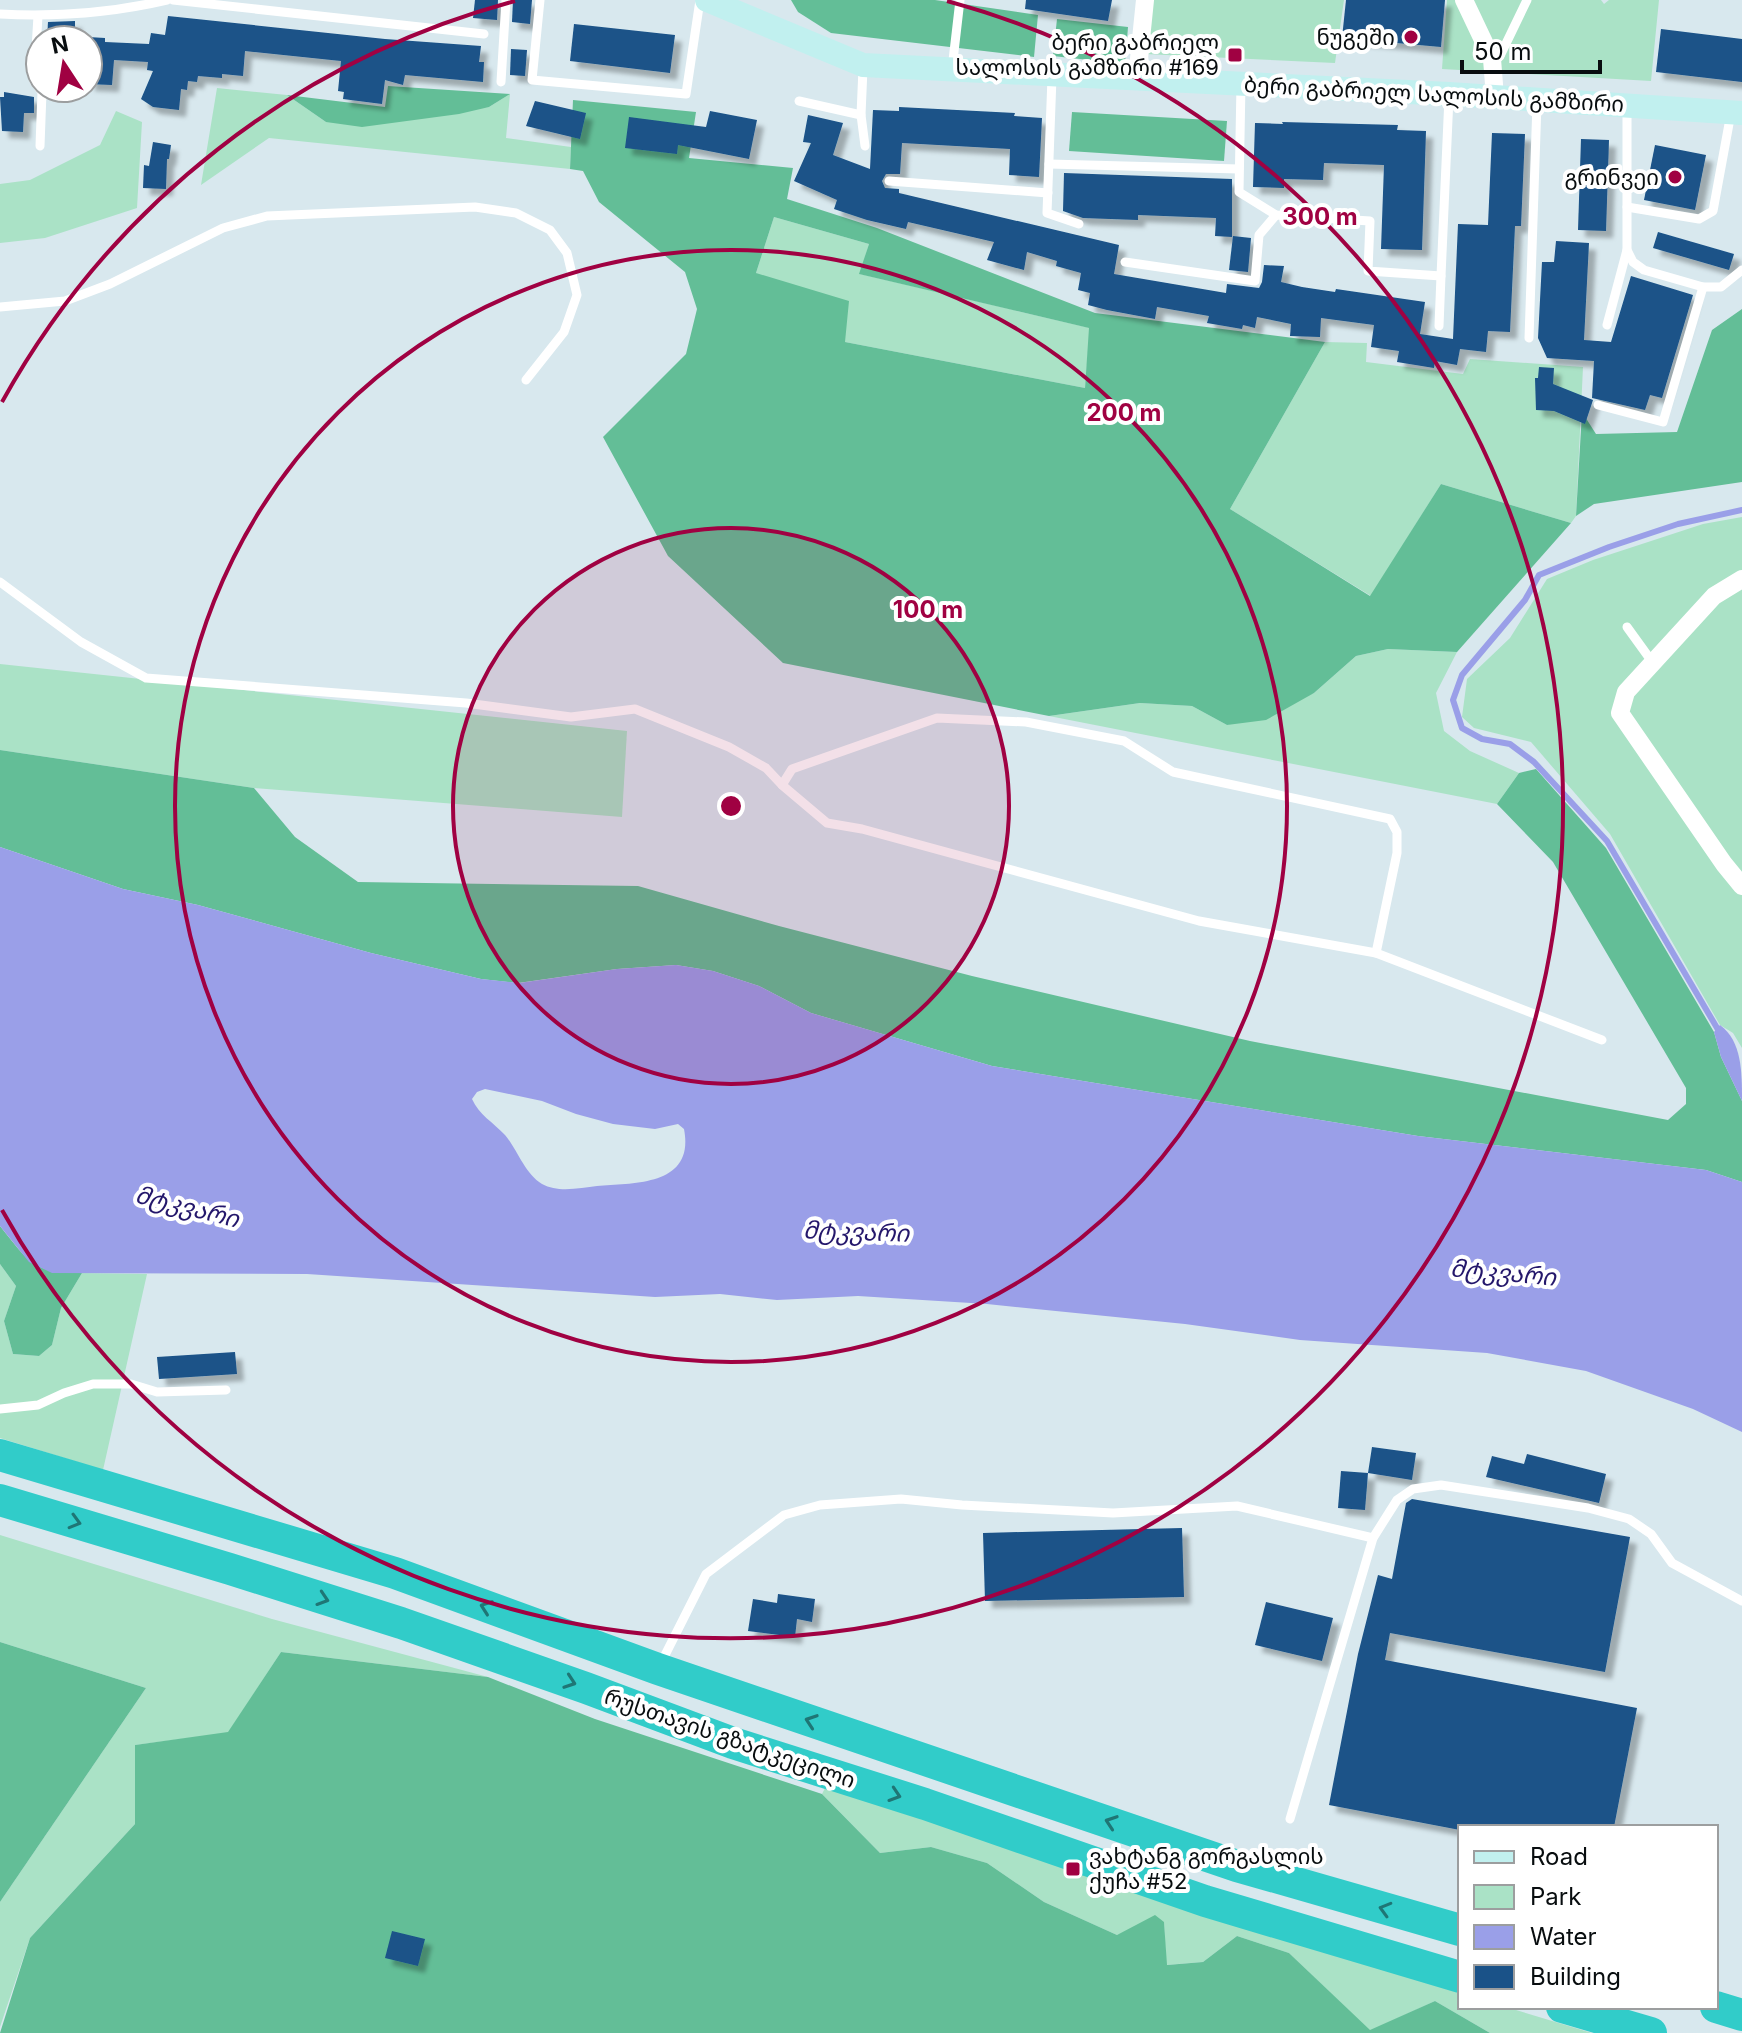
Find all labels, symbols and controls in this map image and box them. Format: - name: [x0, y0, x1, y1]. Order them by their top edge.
- north arrow: [24, 24, 104, 104]
- place label: ნუგეში: [1316, 24, 1395, 50]
- scale bar: [1462, 24, 1600, 74]
- marker: ნუგეში: [1402, 28, 1420, 46]
- place label: ბერი გაბრიელ სალოსის გამზირი #169: [956, 29, 1219, 81]
- text: N: [49, 30, 71, 59]
- text: 50 m: [1474, 37, 1532, 66]
- marker: ბერი გაბრიელ სალოსის გამზირი #169: [1226, 46, 1244, 64]
- street label: ბერი გაბრიელ სალოსის გამზირი: [1243, 71, 1625, 118]
- place label: გრინვეი: [1565, 164, 1659, 190]
- marker: გრინვეი: [1666, 168, 1684, 186]
- text: 300 m: [1282, 202, 1358, 231]
- text: 200 m: [1086, 398, 1162, 427]
- text: 100 m: [893, 595, 963, 624]
- centre of rings: [717, 792, 745, 820]
- water label: მტკვარი: [132, 1180, 243, 1234]
- water label: მტკვარი: [803, 1215, 911, 1248]
- water label: მტკვარი: [1449, 1253, 1558, 1292]
- one-way arrow: [67, 1513, 81, 1529]
- one-way arrow: [316, 1589, 330, 1605]
- one-way arrow: [480, 1600, 494, 1617]
- one-way arrow: [562, 1672, 576, 1689]
- street label: რუსთავის გზატკეცილი: [601, 1683, 859, 1794]
- one-way arrow: [805, 1714, 819, 1730]
- one-way arrow: [887, 1785, 901, 1801]
- one-way arrow: [1104, 1815, 1118, 1831]
- legend: [1458, 1825, 1718, 2009]
- text: Road: [1530, 1842, 1588, 1871]
- place label: ვახტანგ გორგასლის ქუჩა #52: [1089, 1843, 1324, 1894]
- marker: ვახტანგ გორგასლის ქუჩა #52: [1064, 1860, 1082, 1878]
- text: Park: [1530, 1882, 1581, 1911]
- one-way arrow: [1379, 1901, 1392, 1918]
- text: Water: [1530, 1922, 1597, 1951]
- text: Building: [1530, 1962, 1621, 1991]

